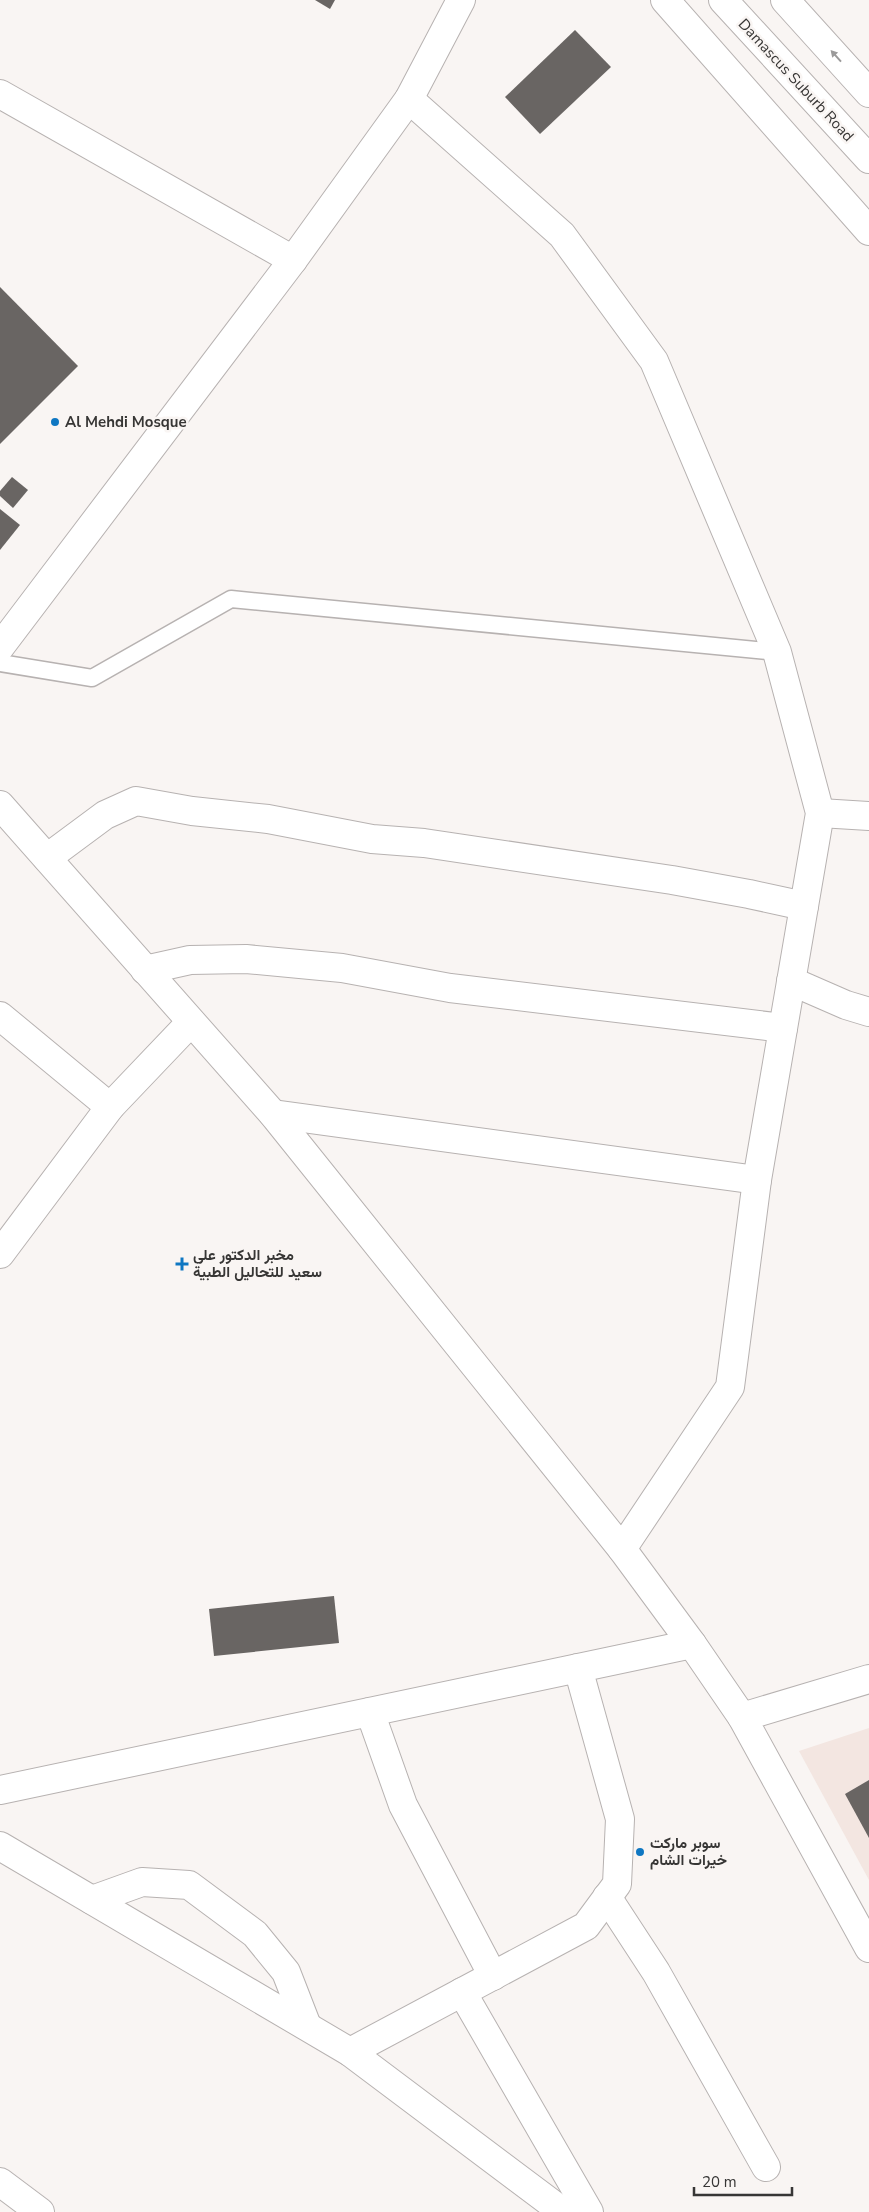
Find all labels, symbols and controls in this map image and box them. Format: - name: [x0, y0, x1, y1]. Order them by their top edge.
- street label: Damascus Suburb Road: [734, 14, 858, 146]
- one-way arrow: [830, 51, 842, 63]
- place label: Al Mehdi Mosque: [65, 412, 187, 432]
- marker: Al Mehdi Mosque: [49, 416, 61, 428]
- place label: مخبر الدكتور علي سعيد للتحاليل الطبية: [193, 1245, 322, 1282]
- marker: مخبر الدكتور علي سعيد للتحاليل الطبية: [175, 1257, 189, 1271]
- place label: سوبر ماركت خيرات الشام: [650, 1833, 727, 1870]
- marker: سوبر ماركت خيرات الشام: [634, 1846, 646, 1858]
- scale bar: [694, 2164, 792, 2196]
- text: 20 m: [702, 2172, 737, 2192]

